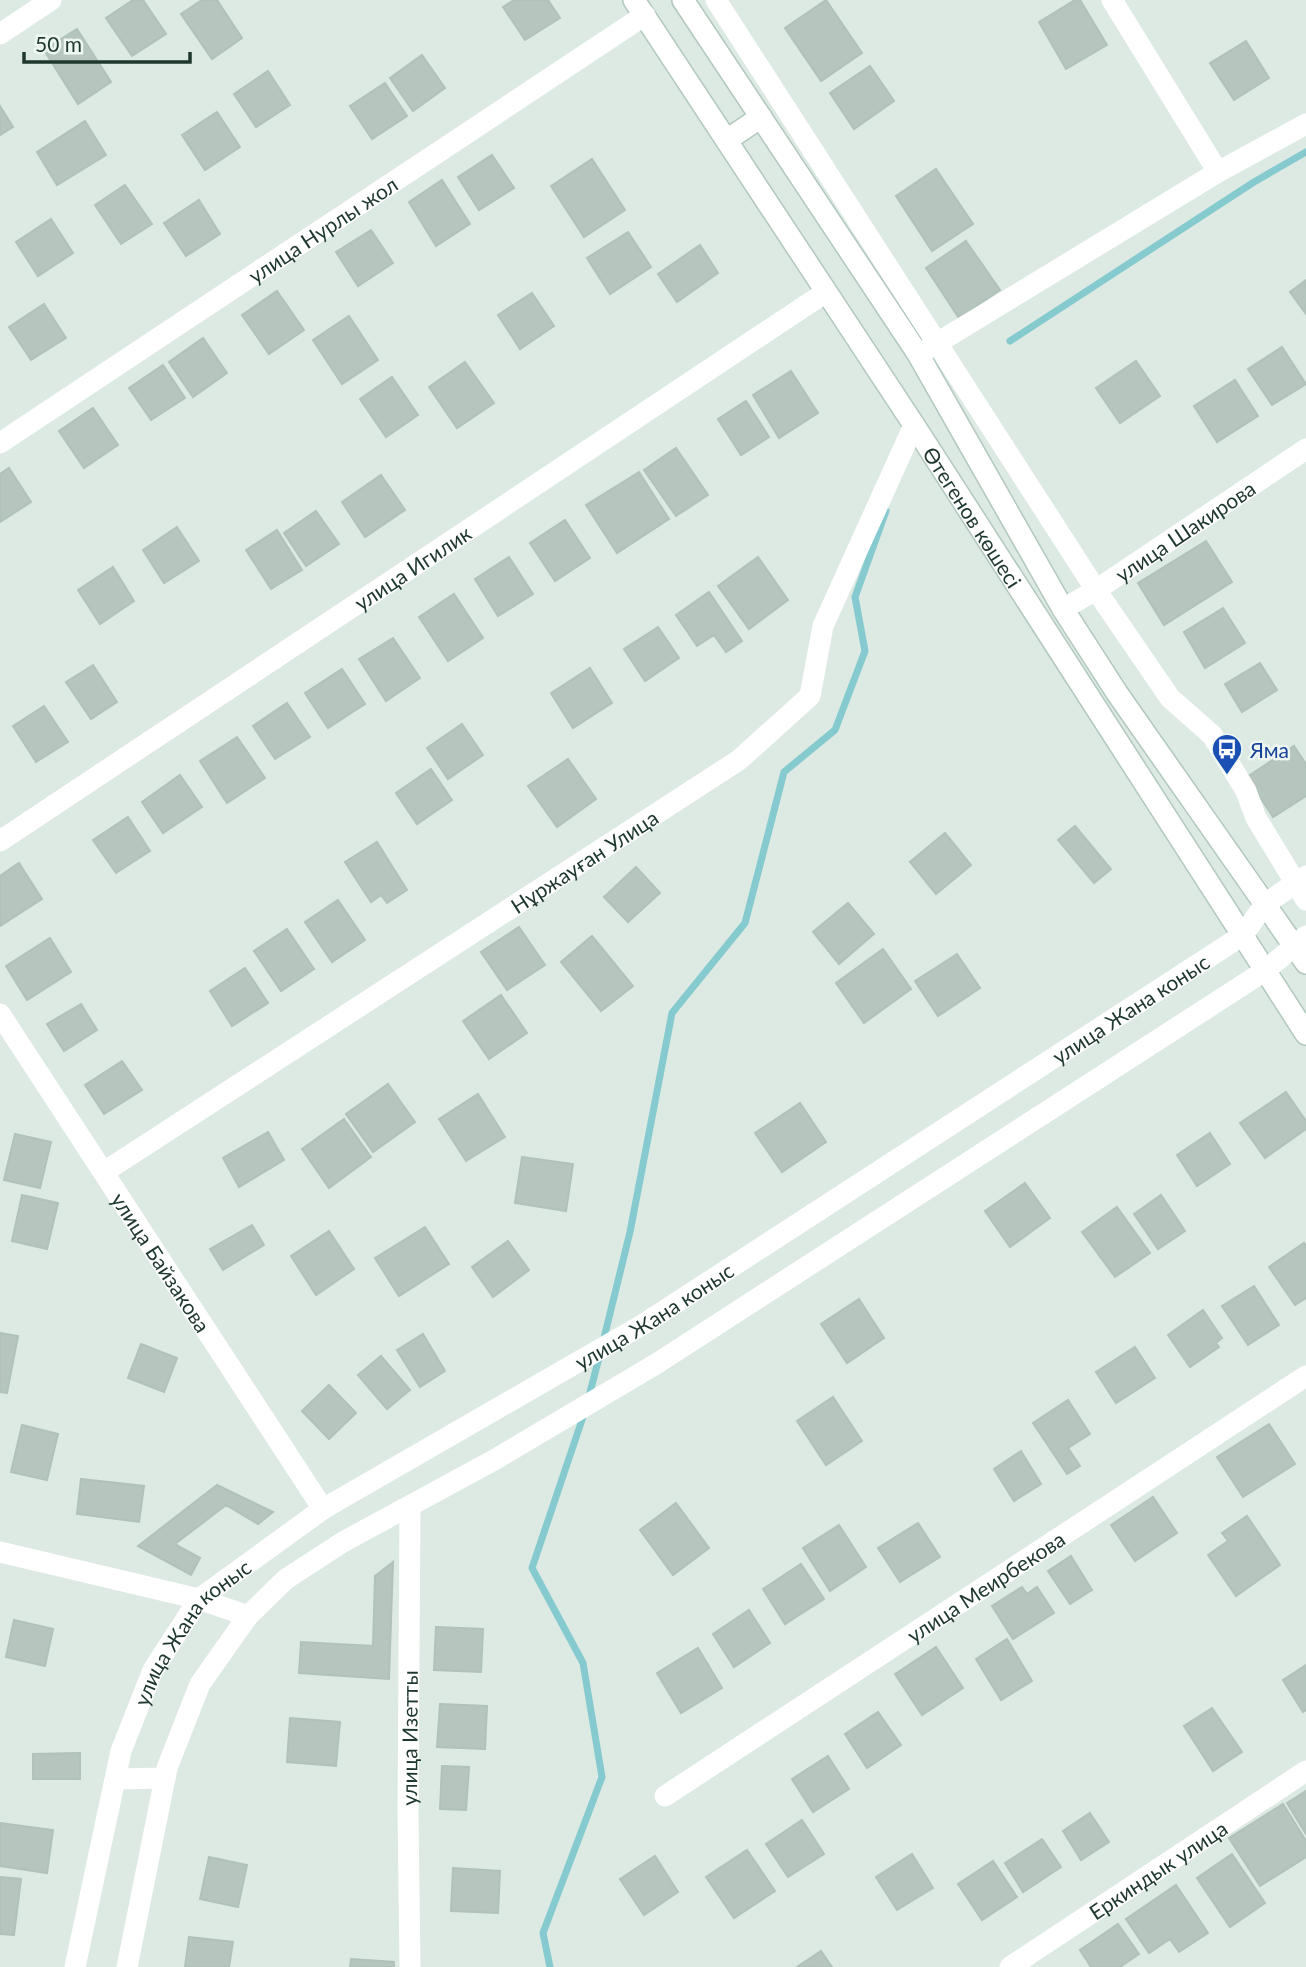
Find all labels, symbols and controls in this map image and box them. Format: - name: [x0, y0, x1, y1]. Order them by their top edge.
- scale bar: [24, 21, 191, 65]
- text: 50 m: [35, 31, 82, 56]
- street label: улица Нурлы жол: [243, 171, 402, 287]
- street label: Өтегенов көшесі: [918, 442, 1028, 592]
- street label: улица Шакирова: [1110, 475, 1259, 586]
- street label: улица Игилик: [349, 519, 475, 615]
- bus stop icon: Яма: [1210, 732, 1244, 776]
- place label: Яма: [1249, 737, 1289, 762]
- street label: Нұржауған Улица: [506, 804, 662, 918]
- street label: улица Жана коныс: [1047, 948, 1213, 1068]
- street label: улица Байзакова: [107, 1187, 216, 1336]
- street label: улица Жана коныс: [570, 1257, 738, 1374]
- street label: улица Меирбекова: [902, 1525, 1069, 1647]
- street label: улица Жана коныс: [128, 1553, 255, 1709]
- street label: улица Изетты: [396, 1670, 421, 1806]
- street label: Еркиндык улица: [1084, 1815, 1231, 1924]

